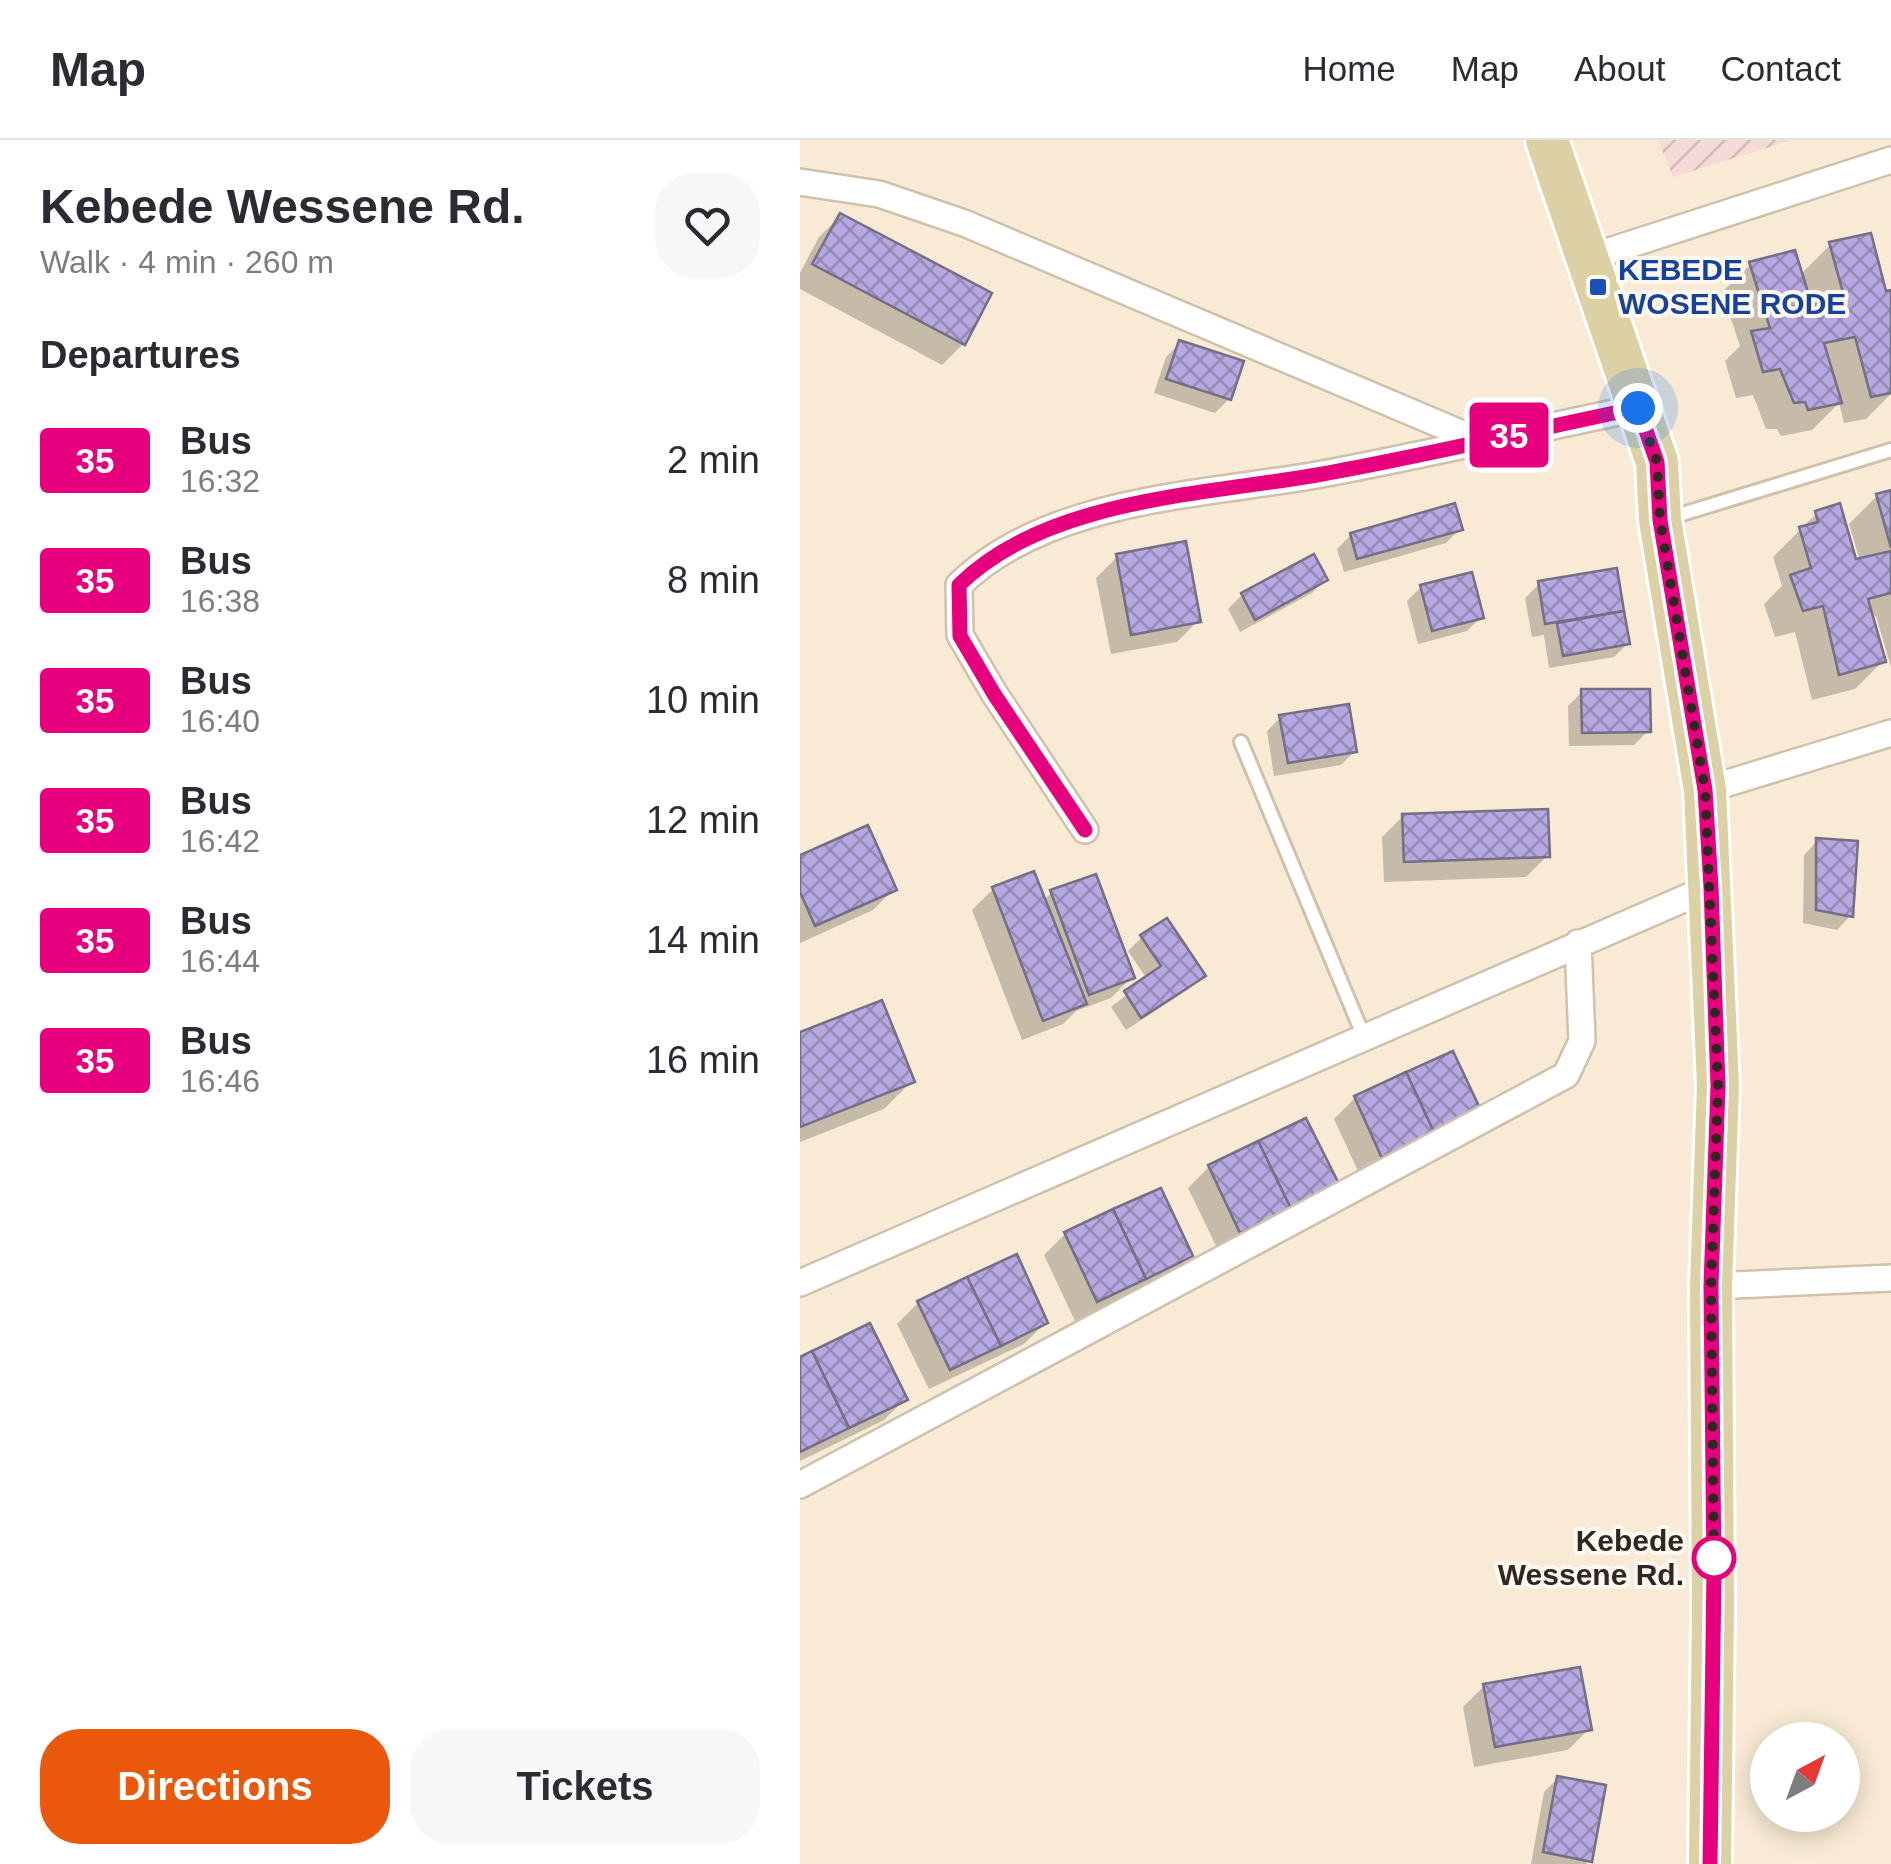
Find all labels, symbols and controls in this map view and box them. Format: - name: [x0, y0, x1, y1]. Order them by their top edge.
- text: Map: [50, 43, 146, 96]
- text: Home: [1302, 49, 1396, 88]
- text: Map: [1451, 49, 1519, 88]
- text: About: [1574, 49, 1665, 88]
- text: Contact: [1720, 49, 1841, 88]
- button: heart: [655, 173, 760, 278]
- text: Kebede Wessene Rd.: [40, 180, 525, 233]
- text: Walk · 4 min · 260 m: [40, 244, 334, 280]
- place label: KEBEDE WOSENE RODE: [1618, 253, 1846, 320]
- marker: KEBEDE WOSENE RODE: [1587, 276, 1609, 298]
- text: Departures: [40, 334, 241, 376]
- your location: [1613, 383, 1663, 433]
- line badge: 35: [1464, 402, 1554, 468]
- text: 35: [1490, 416, 1528, 455]
- text: Bus: [180, 420, 252, 462]
- text: 2 min: [667, 439, 760, 481]
- text: 35: [76, 441, 114, 480]
- text: 16:32: [180, 463, 260, 499]
- text: Bus: [180, 540, 252, 582]
- text: 8 min: [667, 559, 760, 601]
- text: 35: [76, 561, 114, 600]
- text: 16:38: [180, 583, 260, 619]
- text: Bus: [180, 660, 252, 702]
- text: 10 min: [646, 679, 760, 721]
- text: 35: [76, 681, 114, 720]
- text: 16:40: [180, 703, 260, 739]
- text: Bus: [180, 780, 252, 822]
- text: 12 min: [646, 799, 760, 841]
- text: 35: [76, 801, 114, 840]
- text: 16:42: [180, 823, 260, 859]
- text: Bus: [180, 900, 252, 942]
- text: 14 min: [646, 919, 760, 961]
- text: 35: [76, 921, 114, 960]
- text: 16:44: [180, 943, 260, 979]
- text: Bus: [180, 1020, 252, 1062]
- text: 16 min: [646, 1039, 760, 1081]
- text: 35: [76, 1041, 114, 1080]
- text: 16:46: [180, 1063, 260, 1099]
- place label: Kebede Wessene Rd.: [1498, 1524, 1684, 1591]
- marker: Kebede Wessene Rd.: [1693, 1537, 1735, 1579]
- north arrow: [1750, 1722, 1860, 1832]
- map controls: [1750, 1722, 1860, 1832]
- button: Directions: [40, 1729, 390, 1844]
- button: Tickets: [410, 1729, 760, 1844]

